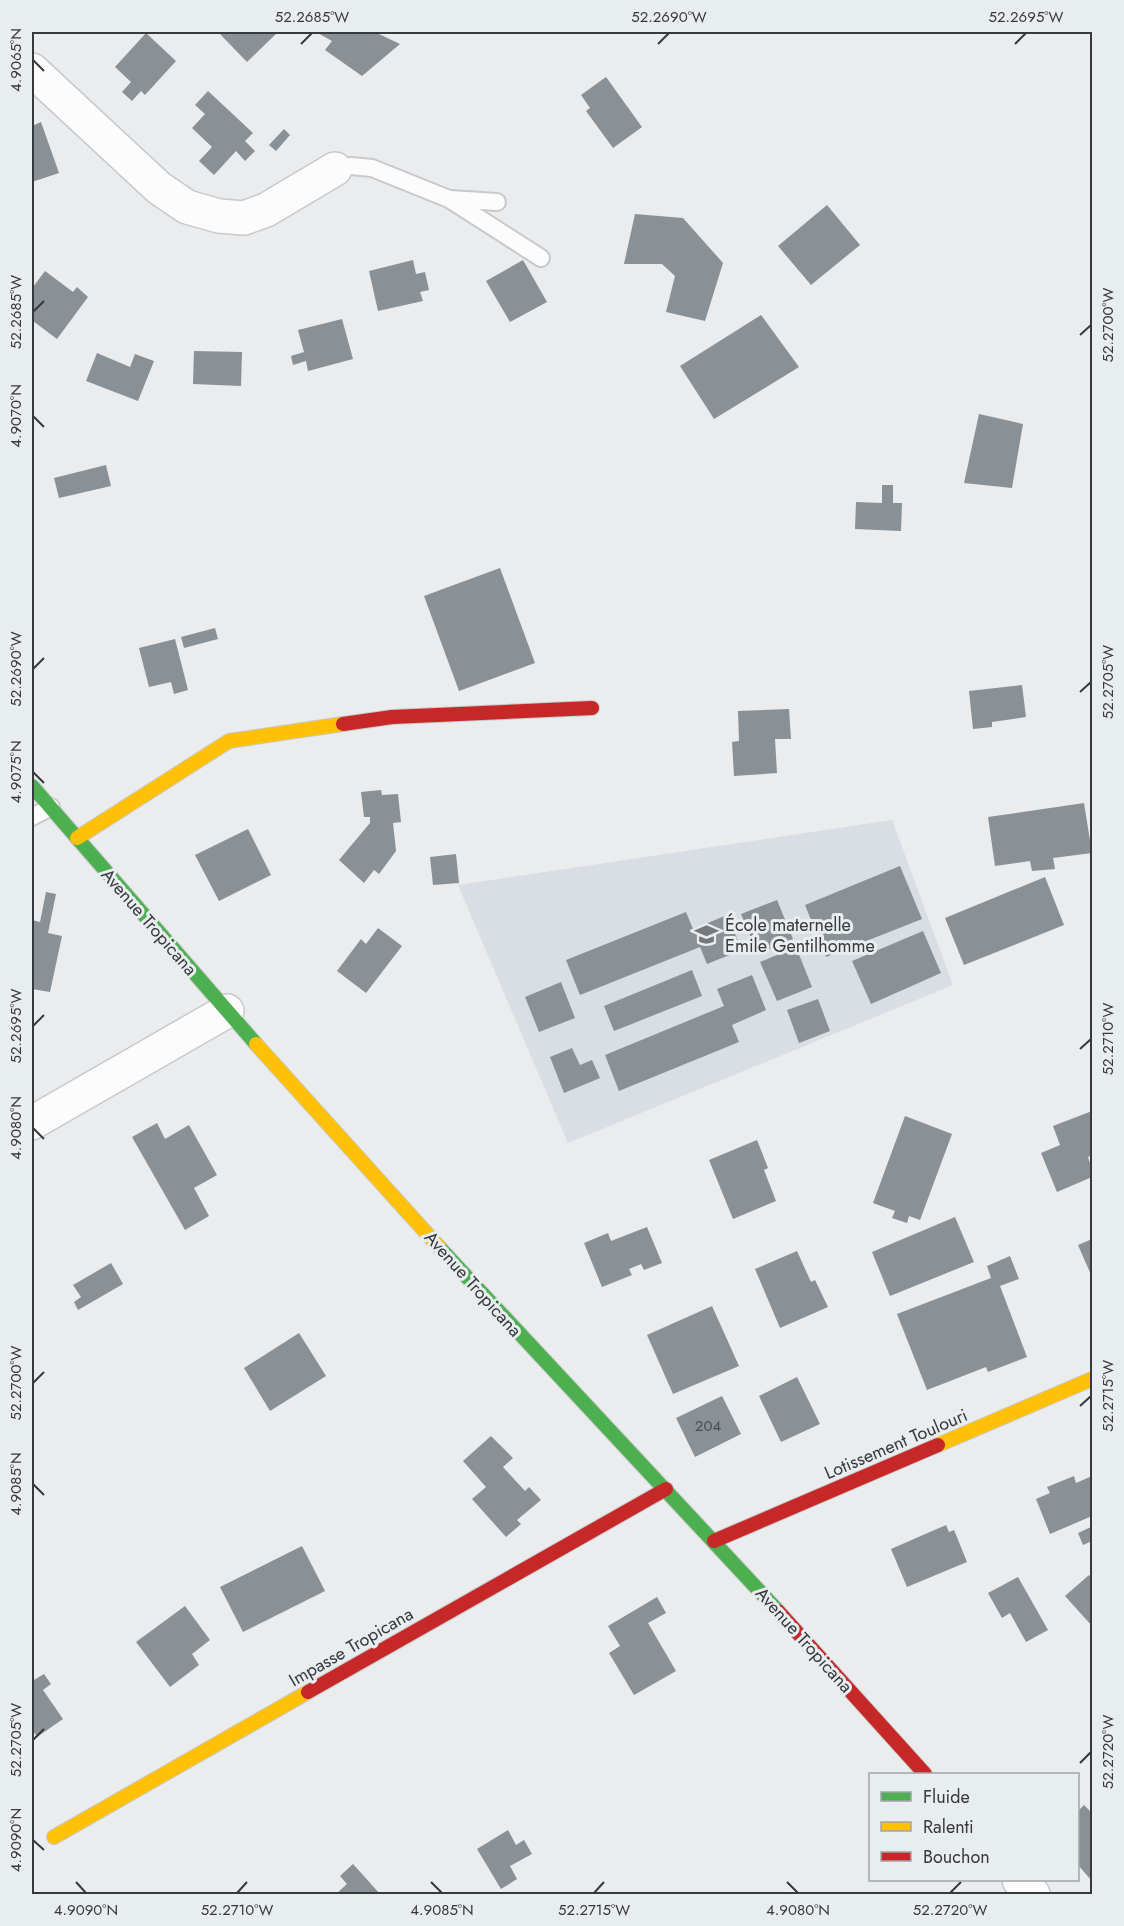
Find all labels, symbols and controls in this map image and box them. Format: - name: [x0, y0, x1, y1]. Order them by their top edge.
- text: 52.2685°W: [275, 6, 349, 28]
- text: 52.2690°W: [631, 6, 707, 28]
- text: 52.2695°W: [989, 6, 1064, 28]
- text: 4.9065°N: [5, 28, 27, 92]
- text: 52.2685°W: [5, 275, 27, 349]
- text: 52.2700°W: [1097, 287, 1119, 362]
- text: 4.9070°N: [5, 384, 27, 448]
- text: 52.2690°W: [5, 631, 27, 707]
- text: 52.2705°W: [1097, 645, 1119, 719]
- text: 4.9075°N: [5, 740, 27, 804]
- street label: Avenue Tropicana: [95, 863, 203, 981]
- place label: École maternelle Emile Gentilhomme: [725, 912, 875, 959]
- school or university icon: École maternelle Emile Gentilhomme: [694, 922, 720, 948]
- text: 52.2695°W: [5, 988, 27, 1063]
- text: 52.2710°W: [1097, 1003, 1119, 1075]
- text: 4.9080°N: [5, 1096, 27, 1160]
- street label: Avenue Tropicana: [418, 1225, 528, 1343]
- text: 52.2700°W: [5, 1345, 27, 1420]
- text: 52.2715°W: [1097, 1360, 1119, 1432]
- street label: Lotissement Toulouri: [820, 1402, 972, 1486]
- house number: 204: [695, 1415, 721, 1437]
- text: 4.9085°N: [5, 1452, 27, 1516]
- street label: Avenue Tropicana: [749, 1581, 859, 1699]
- street label: Impasse Tropicana: [284, 1601, 418, 1693]
- text: 52.2705°W: [5, 1703, 27, 1777]
- text: 52.2720°W: [1097, 1715, 1119, 1789]
- legend: [869, 1773, 1079, 1881]
- text: Fluide: [923, 1784, 970, 1810]
- text: 4.9090°N: [5, 1808, 27, 1872]
- text: Ralenti: [923, 1814, 974, 1840]
- text: Bouchon: [923, 1844, 990, 1870]
- text: 4.9090°N: [54, 1899, 118, 1921]
- text: 52.2710°W: [201, 1899, 273, 1921]
- text: 4.9085°N: [410, 1899, 474, 1921]
- text: 52.2715°W: [558, 1899, 630, 1921]
- text: 4.9080°N: [766, 1899, 830, 1921]
- text: 52.2720°W: [913, 1899, 987, 1921]

